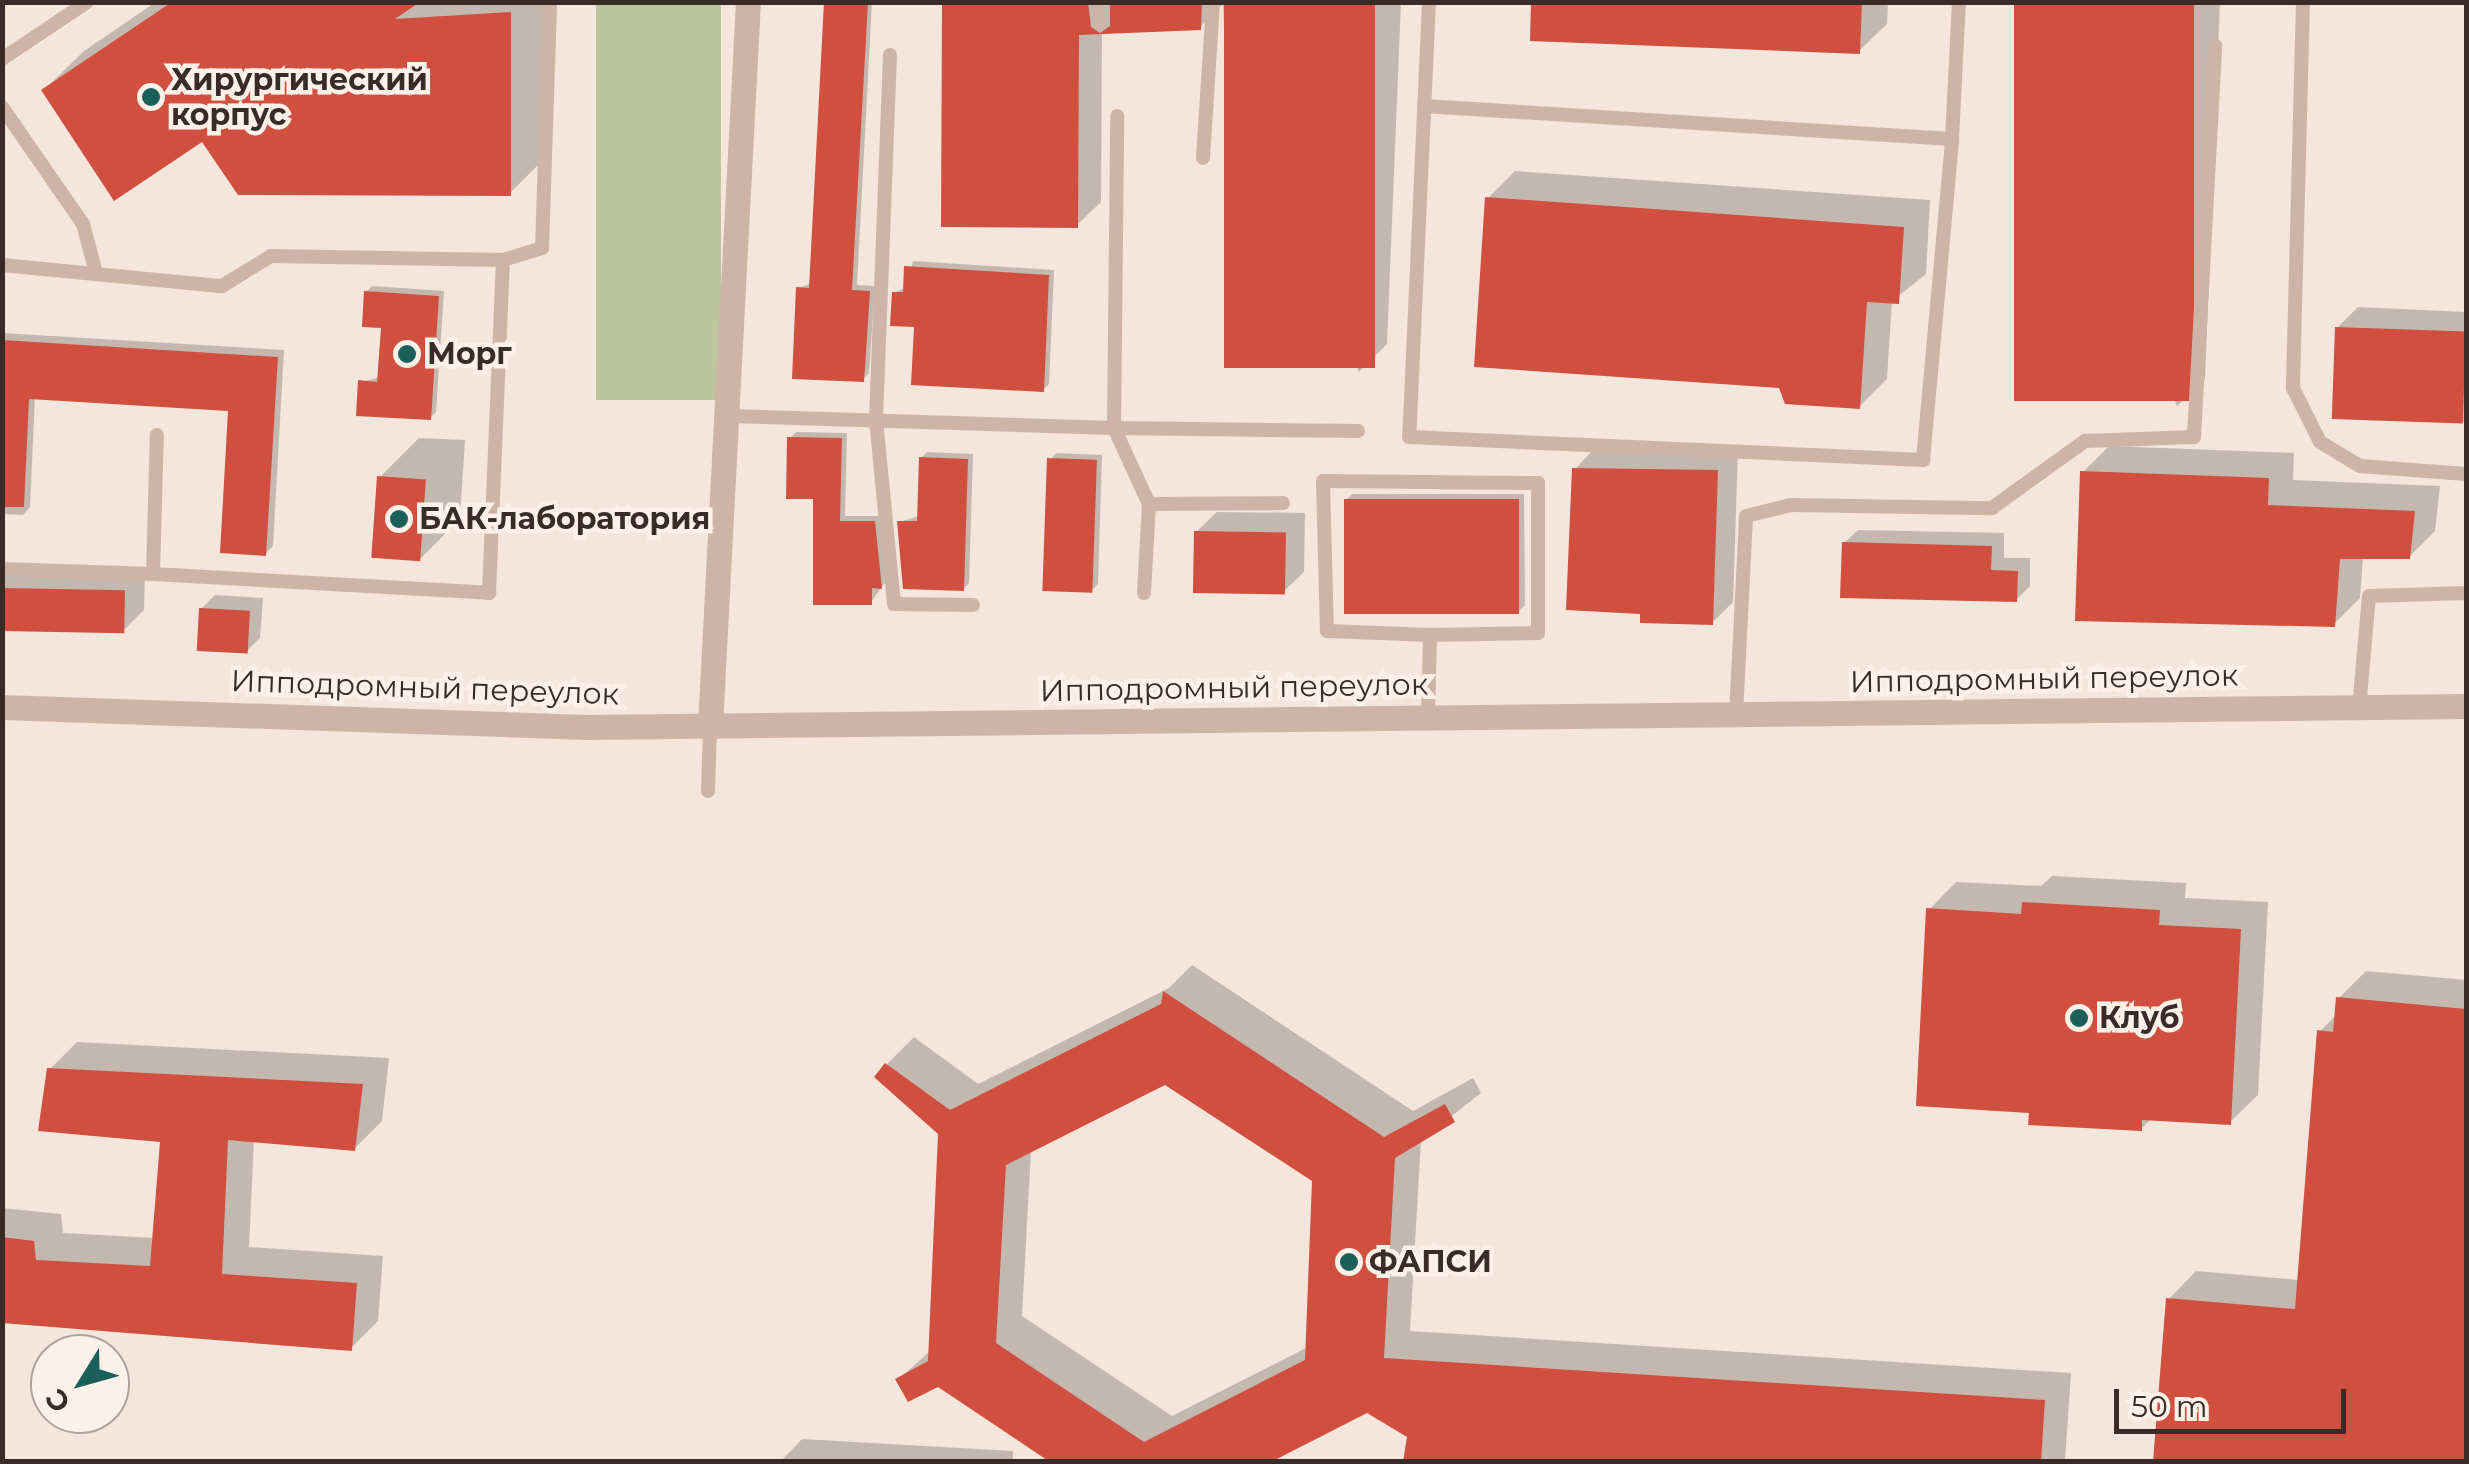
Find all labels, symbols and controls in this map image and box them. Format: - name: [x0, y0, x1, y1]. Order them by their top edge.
- place label: Хирургический корпус: [171, 62, 428, 132]
- marker: Хирургический корпус: [140, 86, 162, 108]
- place label: Морг: [427, 336, 512, 372]
- marker: Морг: [396, 343, 418, 365]
- place label: БАК-лаборатория: [419, 501, 710, 537]
- marker: БАК-лаборатория: [388, 508, 410, 530]
- street label: Ипподромный переулок: [1849, 658, 2239, 700]
- street label: Ипподромный переулок: [230, 663, 620, 713]
- street label: Ипподромный переулок: [1039, 667, 1429, 709]
- place label: Клуб: [2099, 1000, 2179, 1036]
- marker: Клуб: [2068, 1007, 2090, 1029]
- place label: ФАПСИ: [1369, 1244, 1492, 1280]
- marker: ФАПСИ: [1338, 1251, 1360, 1273]
- north arrow: [30, 1334, 130, 1434]
- scale bar: [2119, 1369, 2352, 1431]
- text: С: [38, 1383, 77, 1419]
- text: 50 m: [2131, 1388, 2208, 1425]

